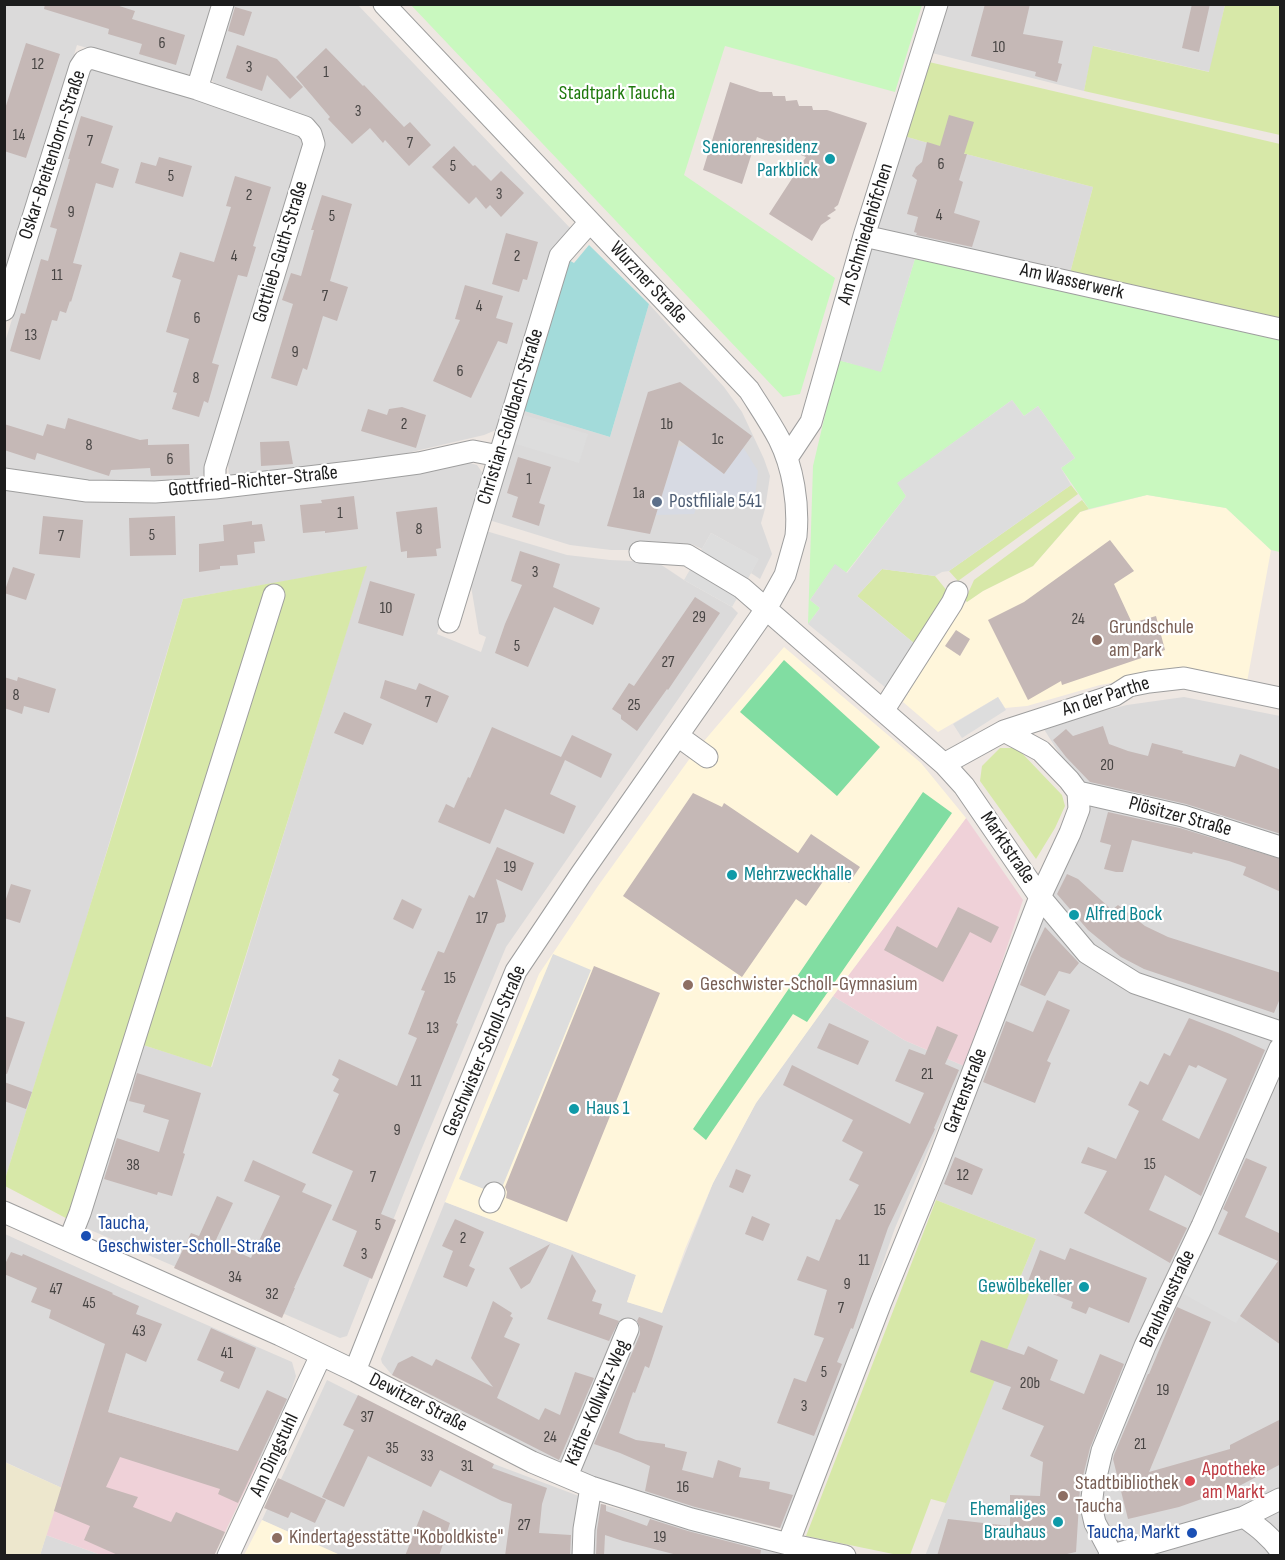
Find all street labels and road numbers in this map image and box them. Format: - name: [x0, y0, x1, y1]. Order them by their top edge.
- street label: Oskar-Breitenborn-Straße: [14, 67, 92, 243]
- street label: Am Schmiedehöfchen: [833, 161, 899, 307]
- street label: Gottlieb-Guth-Straße: [248, 178, 314, 326]
- street label: Wurzner Straße: [604, 237, 692, 329]
- street label: Am Wasserwerk: [1018, 258, 1126, 306]
- street label: Christian-Goldbach-Straße: [473, 326, 549, 508]
- street label: Gottfried-Richter-Straße: [167, 461, 339, 503]
- street label: An der Parthe: [1059, 672, 1153, 722]
- street label: Plösitzer Straße: [1126, 792, 1234, 842]
- street label: Marktstraße: [974, 807, 1040, 889]
- street label: Geschwister-Scholl-Straße: [438, 962, 532, 1140]
- street label: Gartenstraße: [939, 1045, 993, 1137]
- street label: Brauhausstraße: [1135, 1246, 1201, 1352]
- street label: Käthe-Kollwitz-Weg: [561, 1336, 635, 1470]
- street label: Dewitzer Straße: [365, 1368, 471, 1438]
- street label: Am Dingstuhl: [245, 1410, 305, 1500]

